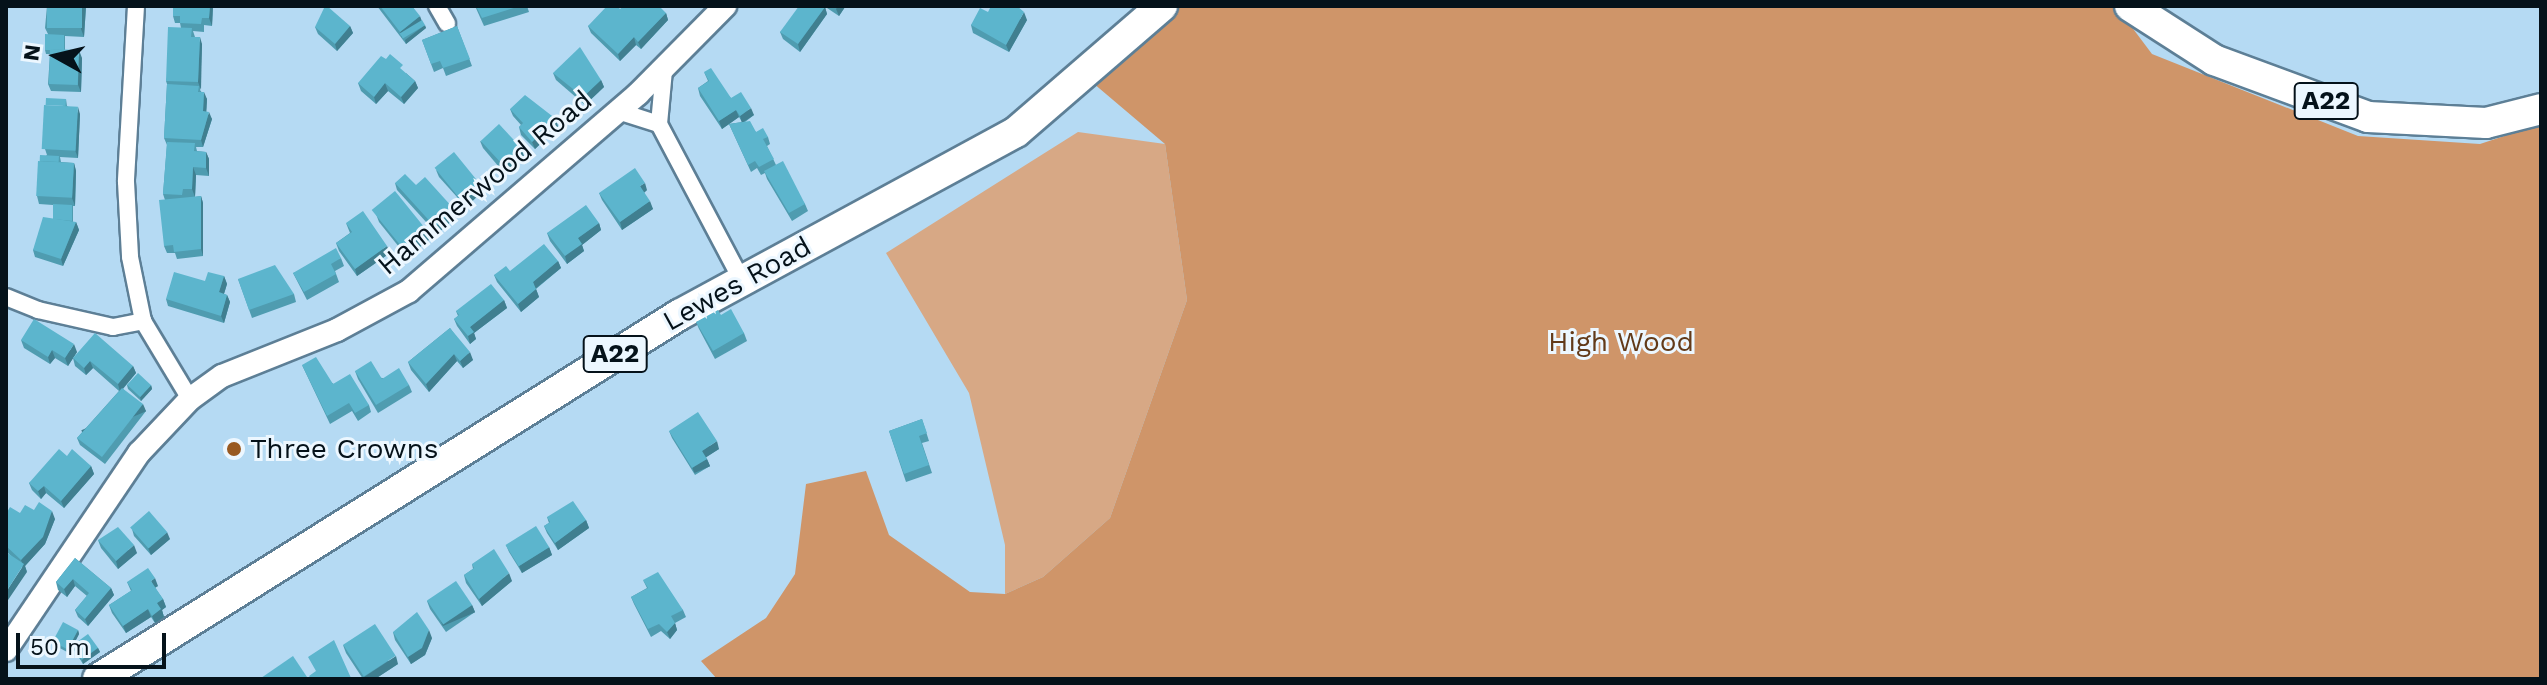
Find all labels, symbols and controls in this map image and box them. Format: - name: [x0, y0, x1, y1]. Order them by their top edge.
- north arrow: [16, 16, 96, 96]
- text: N: [18, 43, 45, 62]
- road number: A22: [2292, 79, 2360, 123]
- street label: Hammerwood Road: [371, 84, 599, 282]
- street label: Lewes Road: [657, 230, 817, 338]
- park label: High Wood: [1548, 325, 1694, 359]
- road number: A22: [581, 332, 649, 376]
- place label: Three Crowns: [250, 432, 439, 466]
- marker: Three Crowns: [225, 440, 243, 458]
- scale bar: [20, 617, 170, 667]
- text: 50 m: [30, 633, 90, 661]

